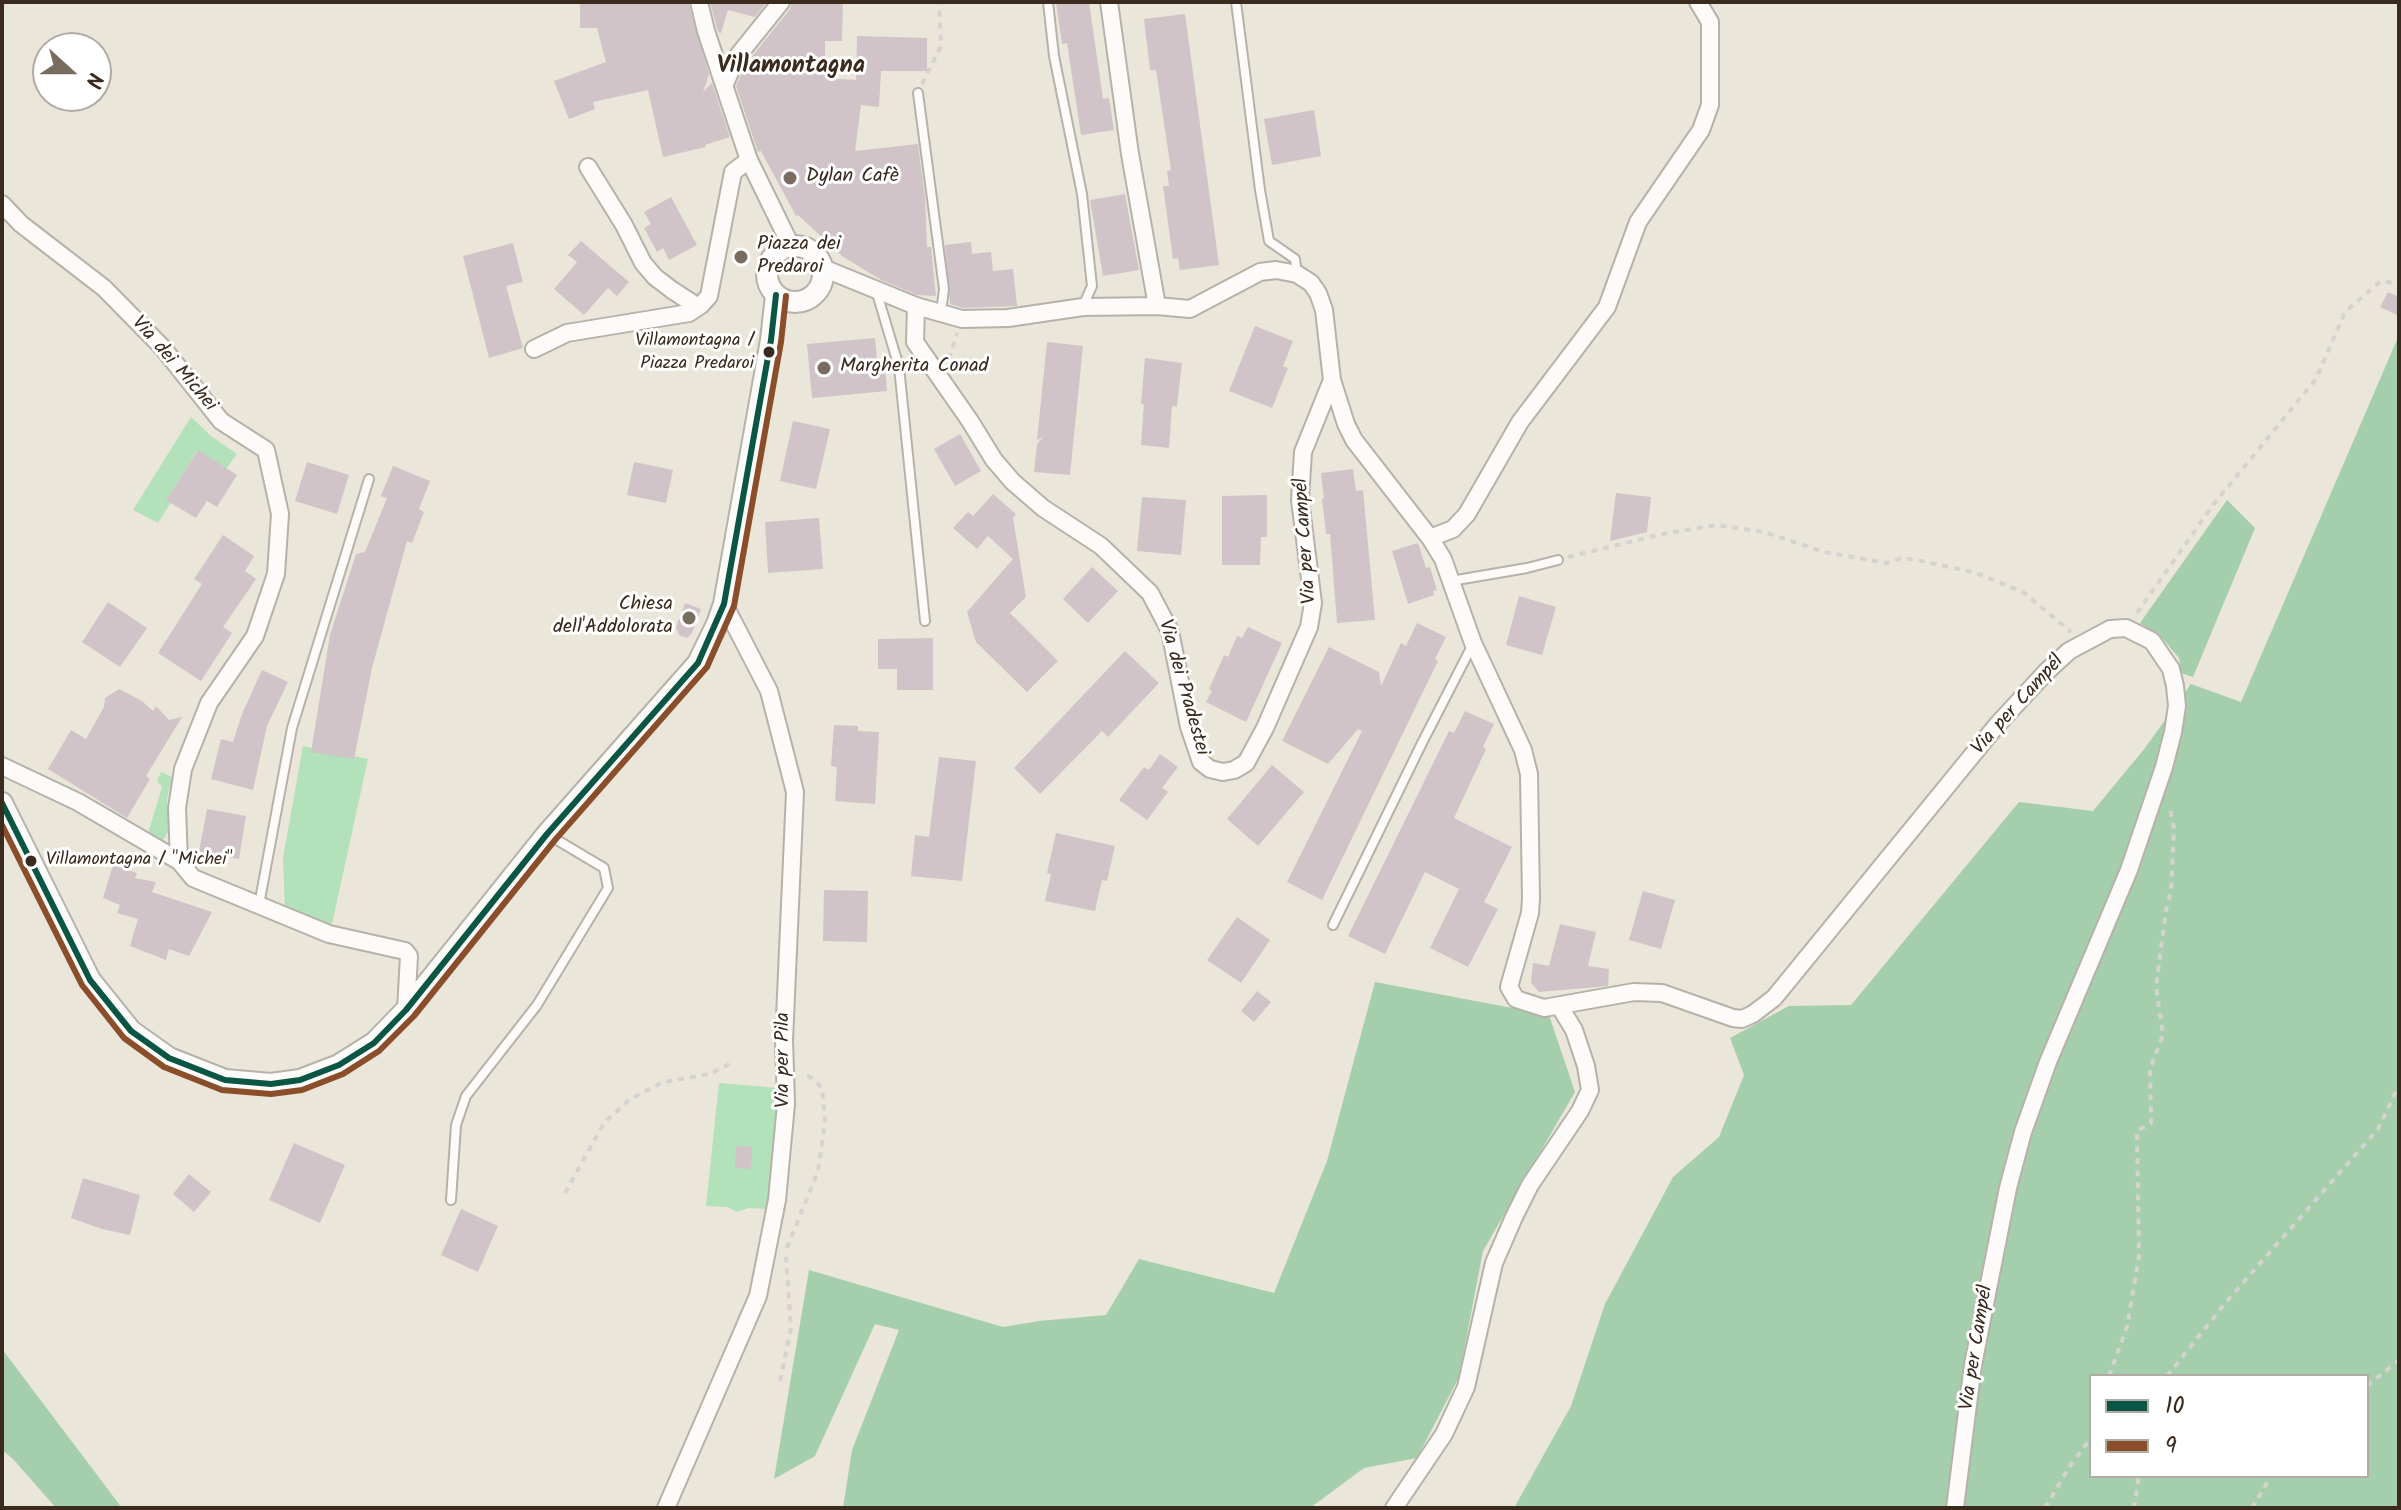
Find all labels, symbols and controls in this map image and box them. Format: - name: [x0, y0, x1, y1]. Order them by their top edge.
- north arrow: [32, 32, 112, 112]
- district label: Villamontagna: [717, 54, 865, 82]
- text: N: [74, 67, 112, 93]
- place label: Dylan Cafè: [806, 166, 899, 190]
- marker: Dylan Cafè: [781, 169, 799, 187]
- place label: Piazza dei Predaroi: [757, 234, 841, 281]
- marker: Piazza dei Predaroi: [732, 248, 750, 266]
- street label: Via dei Michei: [125, 312, 221, 418]
- place label: Villamontagna / Piazza Predaroi: [635, 331, 754, 374]
- marker: Villamontagna / Piazza Predaroi: [761, 344, 777, 360]
- place label: Margherita Conad: [840, 356, 989, 380]
- marker: Margherita Conad: [815, 359, 833, 377]
- street label: Via per Campél: [1291, 477, 1323, 605]
- place label: Chiesa dell'Addolorata: [553, 594, 673, 641]
- marker: Chiesa dell'Addolorata: [680, 609, 698, 627]
- street label: Via dei Pradestei: [1151, 617, 1213, 759]
- street label: Via per Campél: [1968, 651, 2070, 761]
- place label: Villamontagna / "Michei": [46, 850, 232, 872]
- marker: Villamontagna / "Michei": [23, 853, 39, 869]
- street label: Via per Pila: [773, 1012, 797, 1108]
- street label: Via per Campél: [1956, 1284, 2000, 1412]
- legend: [2089, 1374, 2369, 1478]
- text: 10: [2165, 1387, 2185, 1426]
- text: 9: [2165, 1427, 2177, 1466]

